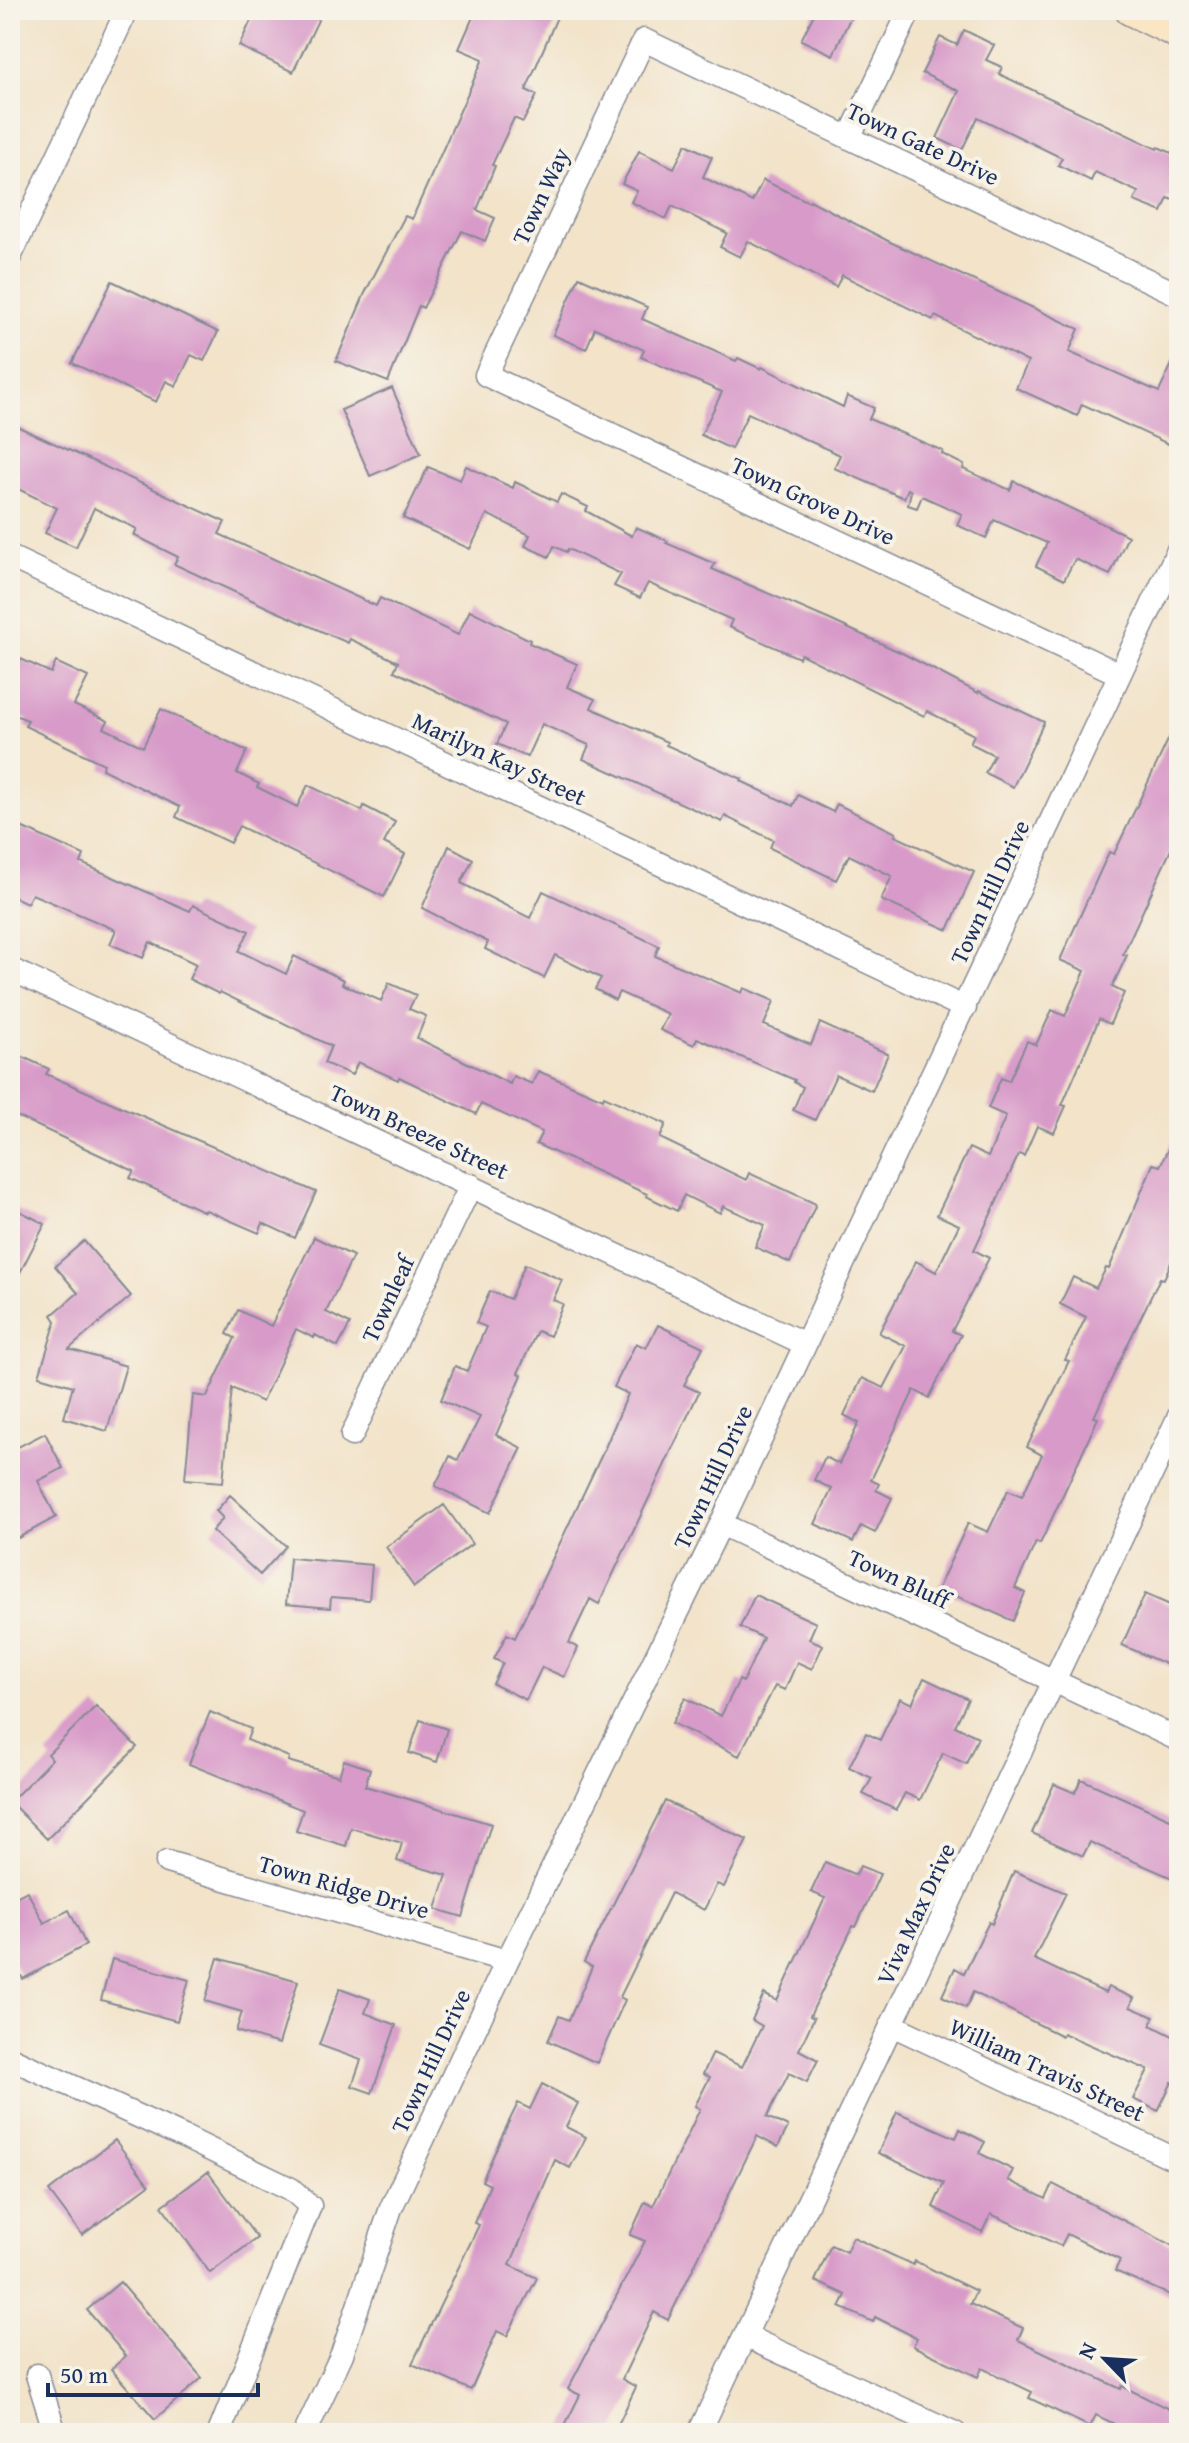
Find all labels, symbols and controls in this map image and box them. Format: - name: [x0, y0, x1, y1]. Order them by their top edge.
- street label: Town Gate Drive: [841, 93, 1005, 194]
- street label: Town Way: [503, 142, 578, 250]
- street label: Town Grove Drive: [725, 447, 901, 554]
- street label: Marilyn Kay Street: [406, 703, 593, 814]
- street label: Town Hill Drive: [941, 814, 1038, 970]
- street label: Town Breeze Street: [324, 1075, 515, 1189]
- street label: Townleaf: [352, 1248, 424, 1348]
- street label: Town Hill Drive: [664, 1399, 761, 1555]
- street label: Town Bluff: [842, 1540, 958, 1619]
- street label: Viva Max Drive: [867, 1837, 964, 1990]
- street label: Town Ridge Drive: [255, 1845, 434, 1928]
- street label: Town Hill Drive: [382, 1983, 479, 2139]
- street label: William Travis Street: [944, 2009, 1151, 2130]
- north arrow: [1065, 2319, 1145, 2399]
- text: N: [1069, 2337, 1105, 2364]
- scale bar: [48, 2347, 258, 2397]
- text: 50 m: [60, 2357, 108, 2392]

